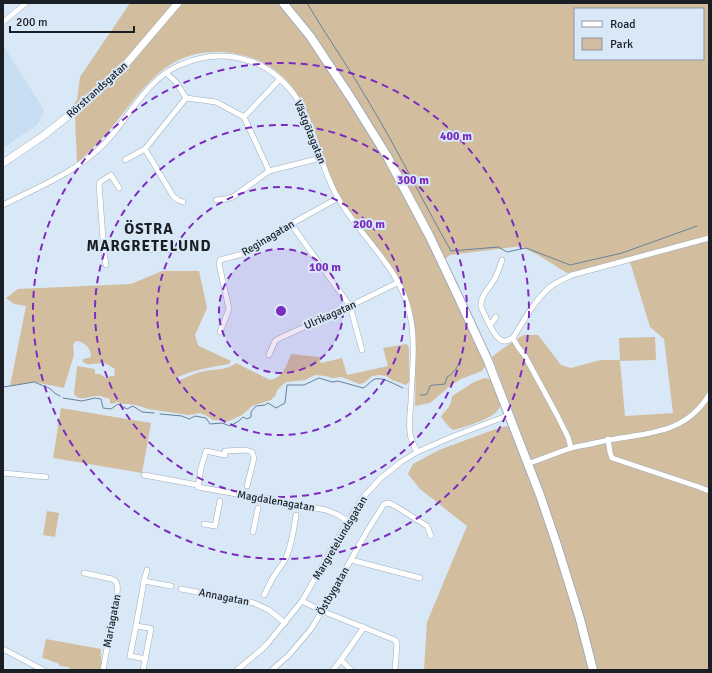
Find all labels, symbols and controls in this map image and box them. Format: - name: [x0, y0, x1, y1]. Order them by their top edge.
- scale bar: [10, 8, 134, 34]
- legend: [574, 8, 704, 60]
- text: 200 m: [16, 15, 48, 30]
- text: Road: [610, 17, 636, 32]
- text: Park: [610, 37, 633, 52]
- street label: Rörstrandsgatan: [64, 59, 130, 121]
- street label: Västgötagatan: [291, 98, 329, 166]
- text: 400 m: [440, 129, 472, 144]
- text: 300 m: [397, 173, 429, 188]
- street label: Reginagatan: [239, 217, 297, 259]
- text: 200 m: [353, 217, 385, 232]
- district label: ÖSTRA MARGRETELUND: [86, 220, 212, 255]
- text: 100 m: [309, 260, 341, 275]
- street label: Ulrikagatan: [302, 298, 358, 332]
- centre of rings: [274, 304, 288, 318]
- street label: Magdalenagatan: [236, 488, 316, 514]
- street label: Margretelundsgatan: [310, 494, 370, 582]
- street label: Östbygatan: [313, 564, 352, 617]
- street label: Annagatan: [198, 586, 250, 608]
- street label: Mariagatan: [100, 593, 124, 649]

